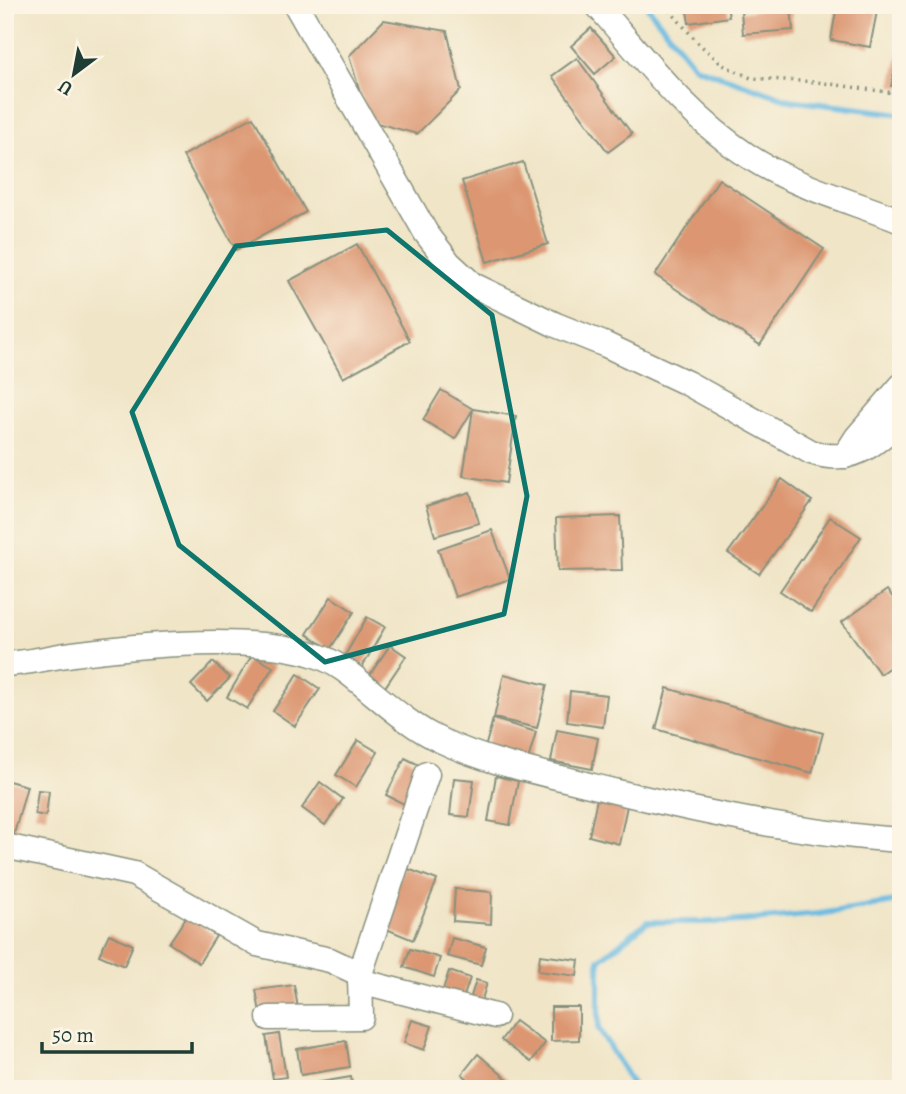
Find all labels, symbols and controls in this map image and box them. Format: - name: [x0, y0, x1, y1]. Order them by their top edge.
- north arrow: [38, 38, 108, 108]
- text: U: [53, 73, 78, 102]
- scale bar: [42, 1010, 192, 1054]
- text: 50 m: [52, 1021, 94, 1049]

